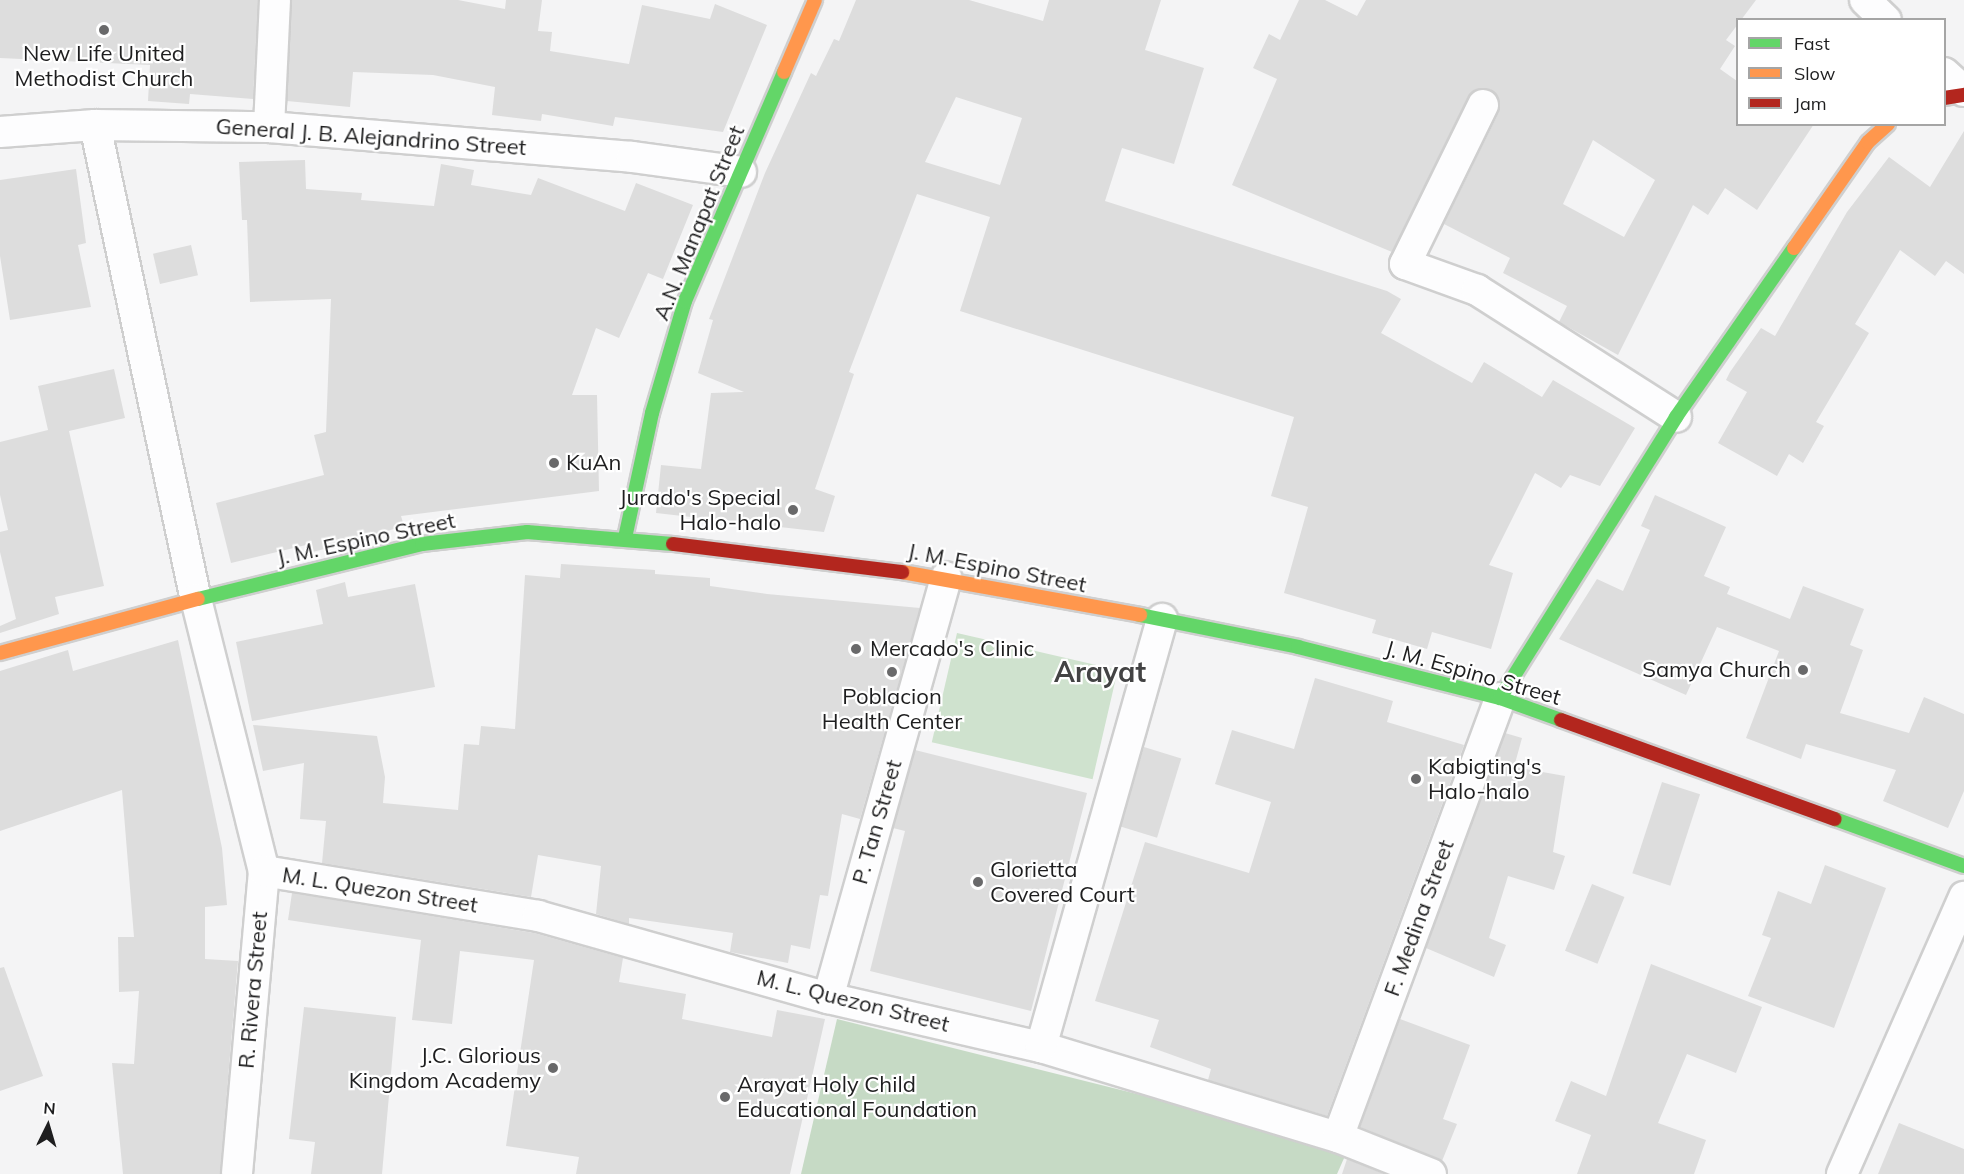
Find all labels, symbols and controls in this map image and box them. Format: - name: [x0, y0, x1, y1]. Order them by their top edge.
- legend: [1736, 18, 1946, 126]
- marker: New Life United Methodist Church: [97, 23, 111, 37]
- text: Fast: [1794, 32, 1830, 55]
- place label: New Life United Methodist Church: [15, 40, 193, 92]
- text: Slow: [1794, 62, 1835, 85]
- text: Jam: [1794, 92, 1827, 115]
- street label: General J. B. Alejandrino Street: [215, 113, 527, 161]
- street label: A.N. Manapat Street: [648, 122, 750, 324]
- place label: KuAn: [566, 450, 621, 476]
- marker: KuAn: [547, 456, 561, 470]
- place label: Jurado's Special Halo-halo: [619, 484, 781, 536]
- marker: Jurado's Special Halo-halo: [786, 503, 800, 517]
- street label: J. M. Espino Street: [275, 507, 457, 571]
- street label: J. M. Espino Street: [905, 538, 1089, 598]
- street label: J. M. Espino Street: [1382, 635, 1564, 711]
- place label: Mercado's Clinic: [870, 636, 1035, 662]
- marker: Mercado's Clinic: [847, 640, 865, 658]
- district label: Arayat: [1054, 655, 1146, 689]
- place label: Samya Church: [1642, 657, 1791, 683]
- marker: Poblacion Health Center: [883, 663, 901, 681]
- marker: Samya Church: [1796, 663, 1810, 677]
- place label: Poblacion Health Center: [822, 683, 962, 734]
- place label: Kabigting's Halo-halo: [1428, 753, 1542, 804]
- street label: P. Tan Street: [847, 757, 907, 887]
- marker: Kabigting's Halo-halo: [1409, 772, 1423, 786]
- street label: F. Medina Street: [1378, 836, 1460, 1000]
- place label: Glorietta Covered Court: [990, 856, 1135, 908]
- street label: M. L. Quezon Street: [280, 862, 480, 918]
- marker: Glorietta Covered Court: [971, 875, 985, 889]
- street label: R. Rivera Street: [233, 910, 273, 1070]
- street label: M. L. Quezon Street: [754, 964, 952, 1038]
- place label: J.C. Glorious Kingdom Academy: [349, 1042, 541, 1094]
- marker: J.C. Glorious Kingdom Academy: [546, 1061, 560, 1075]
- place label: Arayat Holy Child Educational Foundation: [737, 1071, 977, 1122]
- marker: Arayat Holy Child Educational Foundation: [718, 1090, 732, 1104]
- north arrow: [18, 1096, 78, 1156]
- text: N: [43, 1098, 56, 1119]

